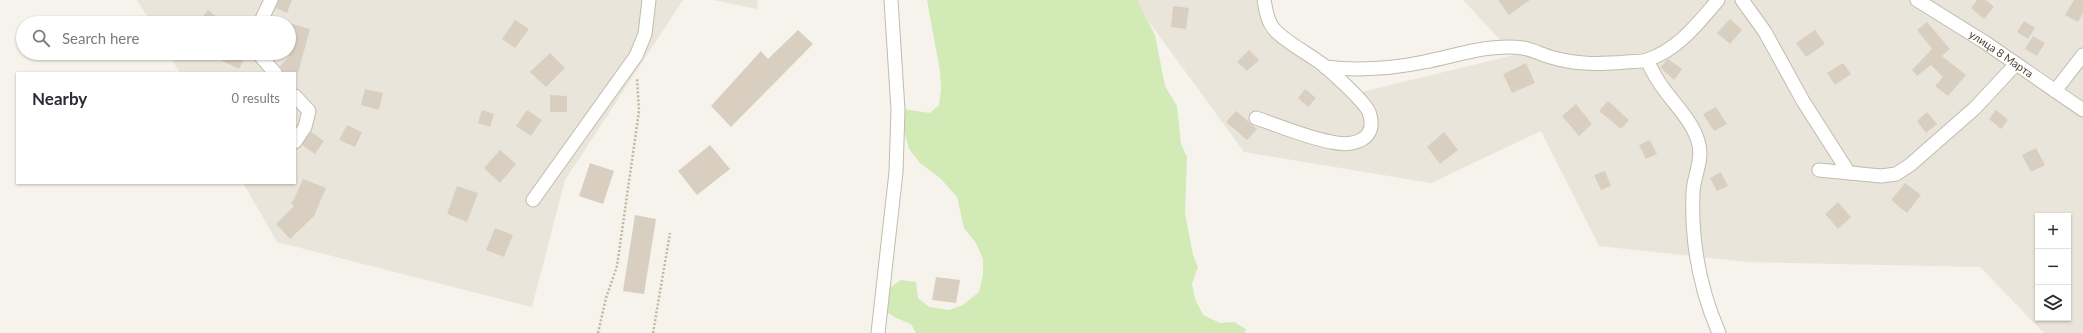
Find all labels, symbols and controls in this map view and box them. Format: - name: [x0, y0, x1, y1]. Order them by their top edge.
- search box: [16, 16, 296, 60]
- icon: search: [30, 27, 52, 49]
- street label: улица 8 Марта: [1967, 27, 2036, 80]
- text: Search here: [62, 29, 139, 47]
- text: Nearby: [32, 88, 87, 109]
- text: 0 results: [232, 90, 280, 106]
- map controls: [2035, 213, 2071, 321]
- button: +: [2035, 213, 2071, 249]
- button: −: [2035, 249, 2071, 285]
- button: layers: [2035, 285, 2071, 321]

